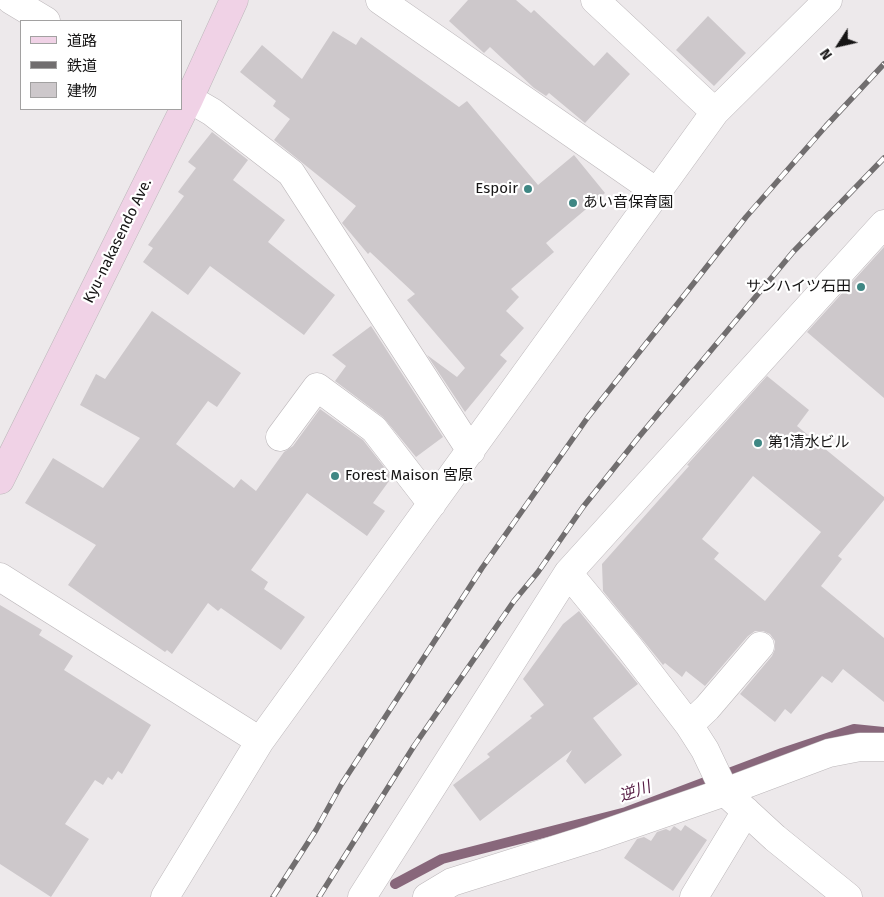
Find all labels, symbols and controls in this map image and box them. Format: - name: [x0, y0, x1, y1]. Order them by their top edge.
- legend: [20, 20, 182, 110]
- north arrow: [814, 20, 864, 70]
- text: 道路: [67, 32, 97, 50]
- text: N: [817, 45, 836, 63]
- text: 鉄道: [67, 57, 97, 75]
- text: 建物: [67, 82, 97, 100]
- street label: Kyu-nakasendo Ave.: [80, 176, 156, 306]
- place label: Espoir: [475, 180, 518, 198]
- marker: Espoir: [522, 183, 534, 195]
- place label: あい音保育園: [583, 194, 673, 212]
- marker: あい音保育園: [567, 197, 579, 209]
- place label: サンハイツ石田: [746, 278, 851, 296]
- marker: サンハイツ石田: [855, 281, 867, 293]
- place label: 第1清水ビル: [768, 434, 849, 452]
- marker: 第1清水ビル: [752, 437, 764, 449]
- place label: Forest Maison 宮原: [345, 467, 473, 485]
- marker: Forest Maison 宮原: [329, 470, 341, 482]
- water label: 逆川: [617, 778, 653, 806]

